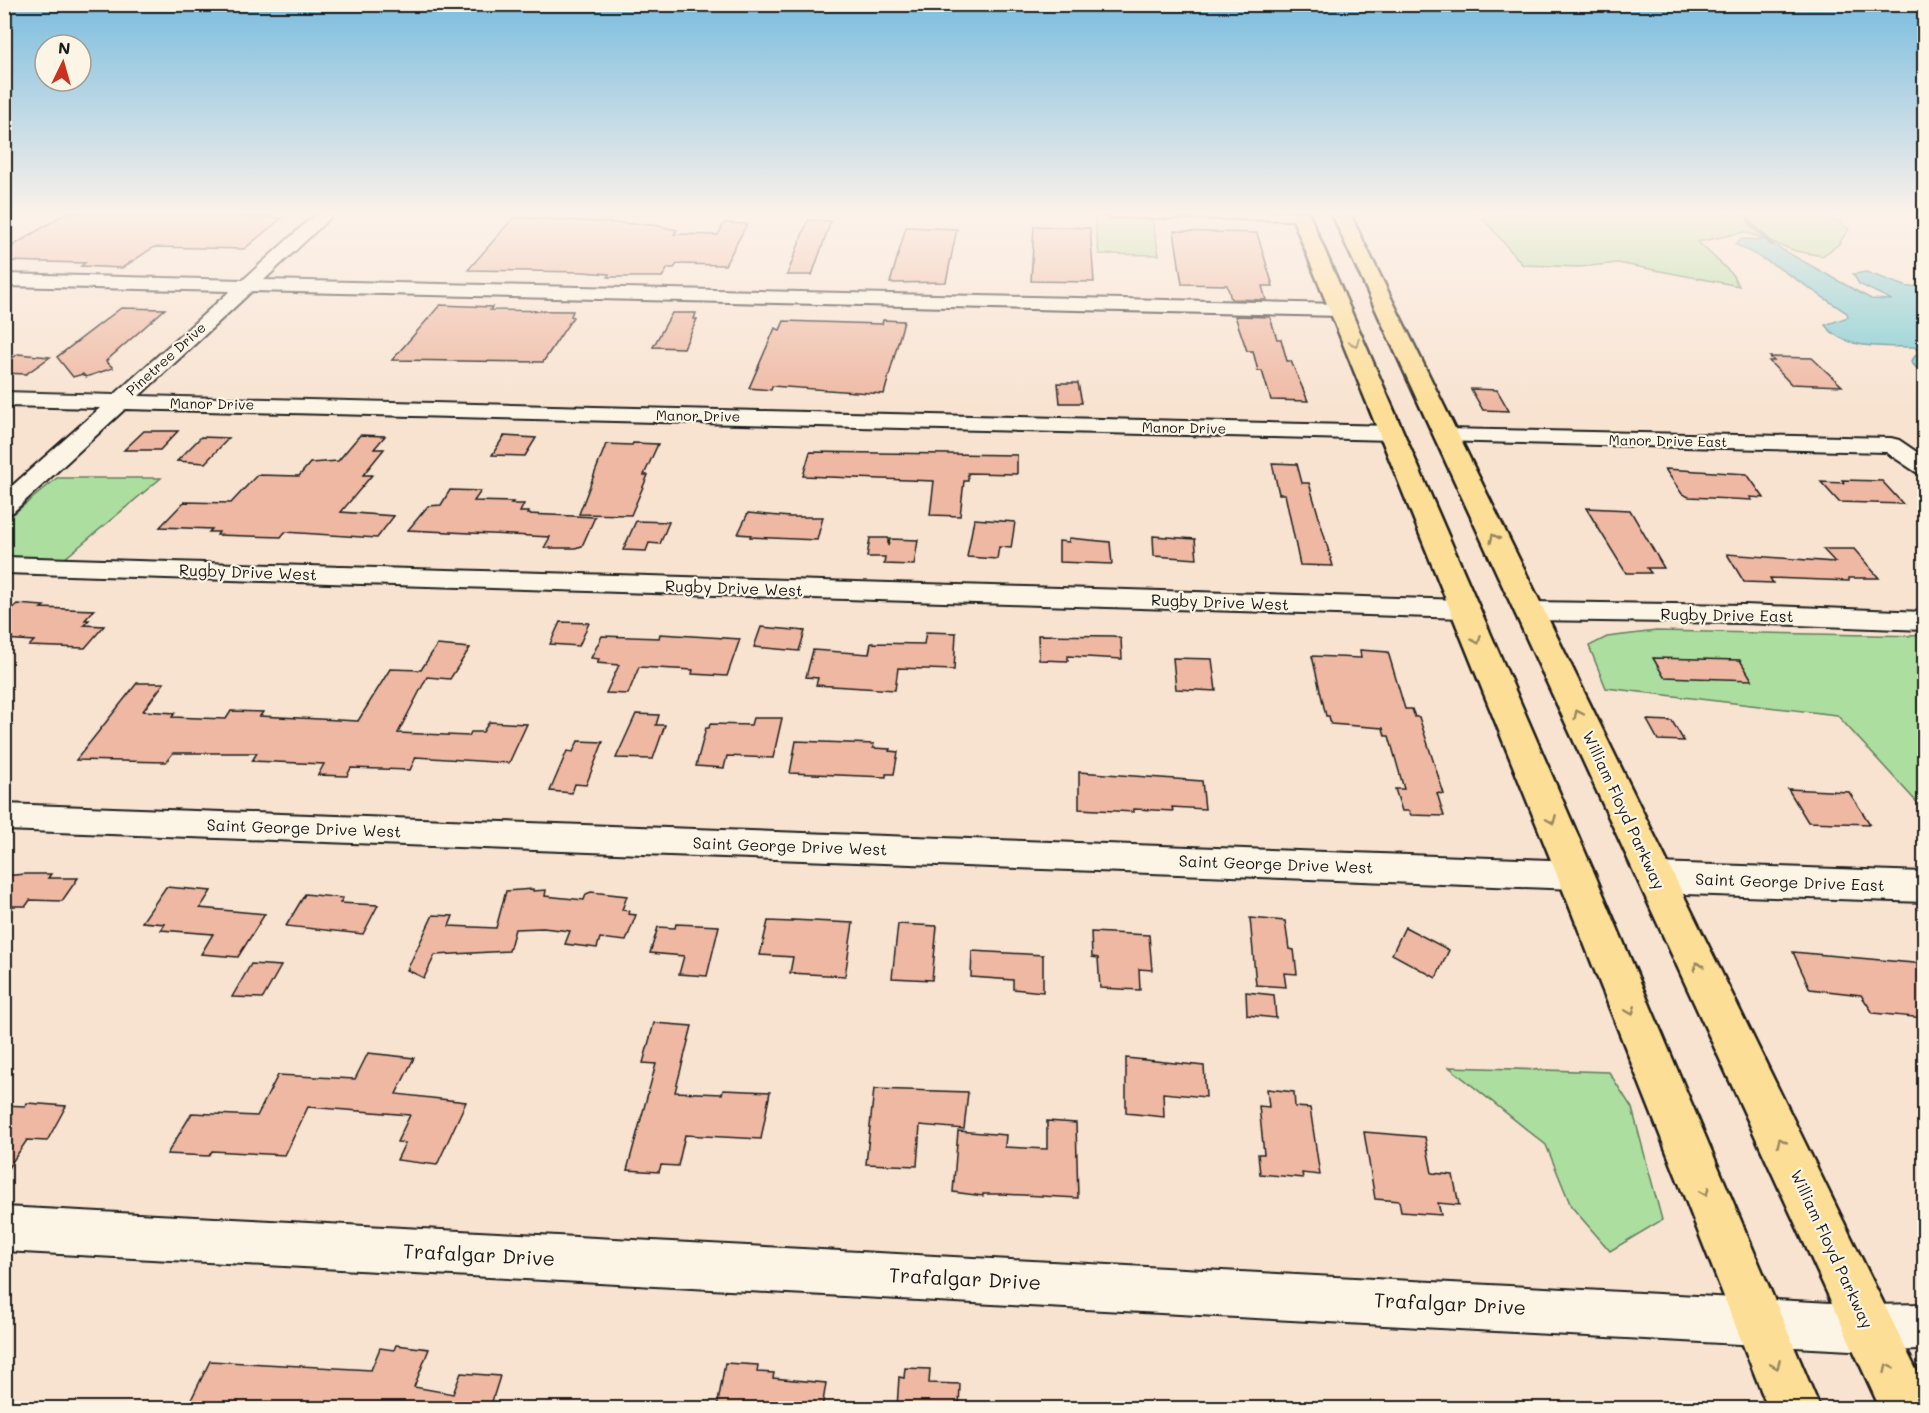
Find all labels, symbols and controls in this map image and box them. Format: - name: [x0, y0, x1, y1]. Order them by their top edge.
- north arrow: [33, 33, 93, 93]
- text: N: [57, 37, 71, 59]
- street label: Pinetree Drive: [122, 318, 210, 400]
- one-way arrow: [1348, 337, 1360, 348]
- street label: Manor Drive: [170, 393, 254, 414]
- street label: Manor Drive: [656, 405, 740, 426]
- street label: Manor Drive: [1142, 417, 1226, 438]
- street label: Manor Drive East: [1609, 430, 1727, 451]
- one-way arrow: [1490, 533, 1502, 544]
- street label: Rugby Drive West: [179, 559, 317, 584]
- street label: Rugby Drive West: [665, 575, 803, 600]
- street label: Rugby Drive West: [1151, 589, 1289, 614]
- street label: Rugby Drive East: [1660, 603, 1794, 626]
- one-way arrow: [1470, 634, 1482, 645]
- one-way arrow: [1574, 709, 1586, 720]
- street label: William Floyd Parkway: [1578, 727, 1670, 893]
- street label: Saint George Drive West: [206, 814, 402, 841]
- one-way arrow: [1545, 814, 1557, 825]
- street label: Saint George Drive West: [692, 832, 888, 859]
- street label: Saint George Drive West: [1178, 850, 1374, 877]
- street label: Saint George Drive East: [1695, 868, 1885, 895]
- one-way arrow: [1693, 961, 1705, 972]
- one-way arrow: [1624, 1005, 1636, 1016]
- one-way arrow: [1776, 1138, 1788, 1149]
- street label: William Floyd Parkway: [1786, 1166, 1878, 1332]
- one-way arrow: [1698, 1185, 1710, 1196]
- street label: Trafalgar Drive: [402, 1237, 556, 1271]
- street label: Trafalgar Drive: [888, 1261, 1042, 1295]
- street label: Trafalgar Drive: [1373, 1286, 1527, 1320]
- one-way arrow: [1769, 1358, 1781, 1369]
- one-way arrow: [1883, 1364, 1895, 1375]

